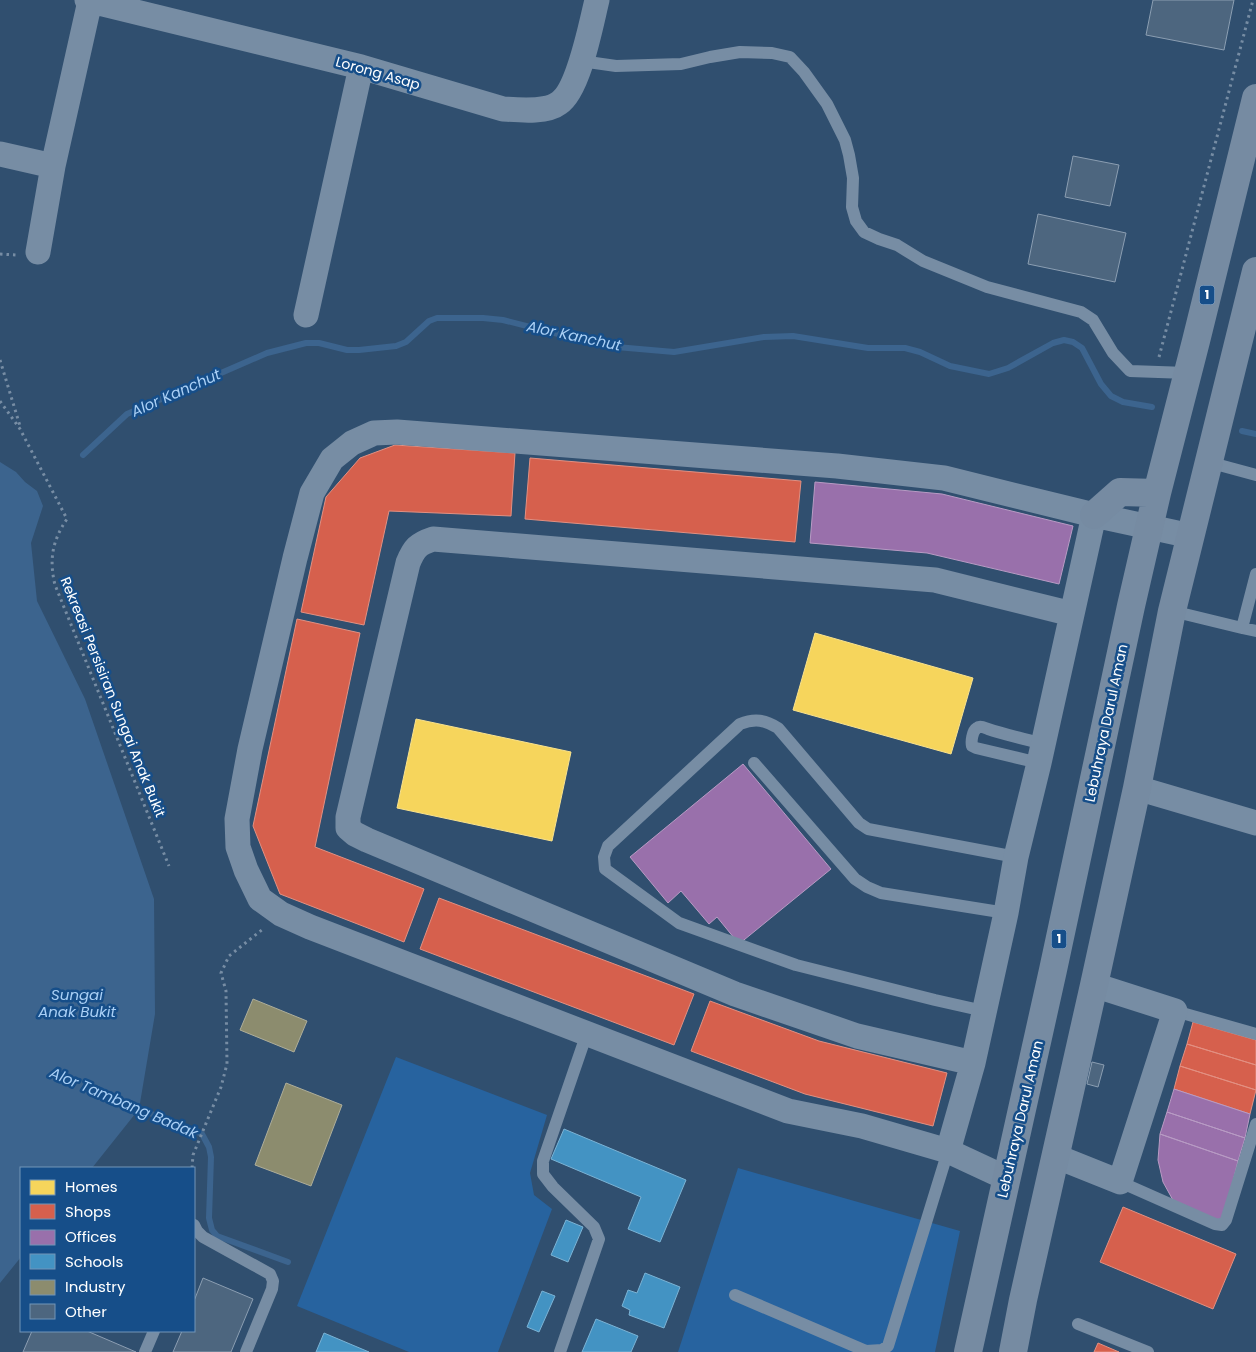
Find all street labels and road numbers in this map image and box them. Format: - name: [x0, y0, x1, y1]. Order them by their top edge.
- street label: Lorong Asap: [333, 51, 423, 95]
- road number: 1: [1200, 286, 1214, 304]
- street label: Rekreasi Persisiran Sungai Anak Bukit: [55, 574, 171, 820]
- street label: Lebuhraya Darul Aman: [1079, 642, 1133, 804]
- road number: 1: [1052, 930, 1066, 949]
- street label: Lebuhraya Darul Aman: [992, 1038, 1048, 1200]

